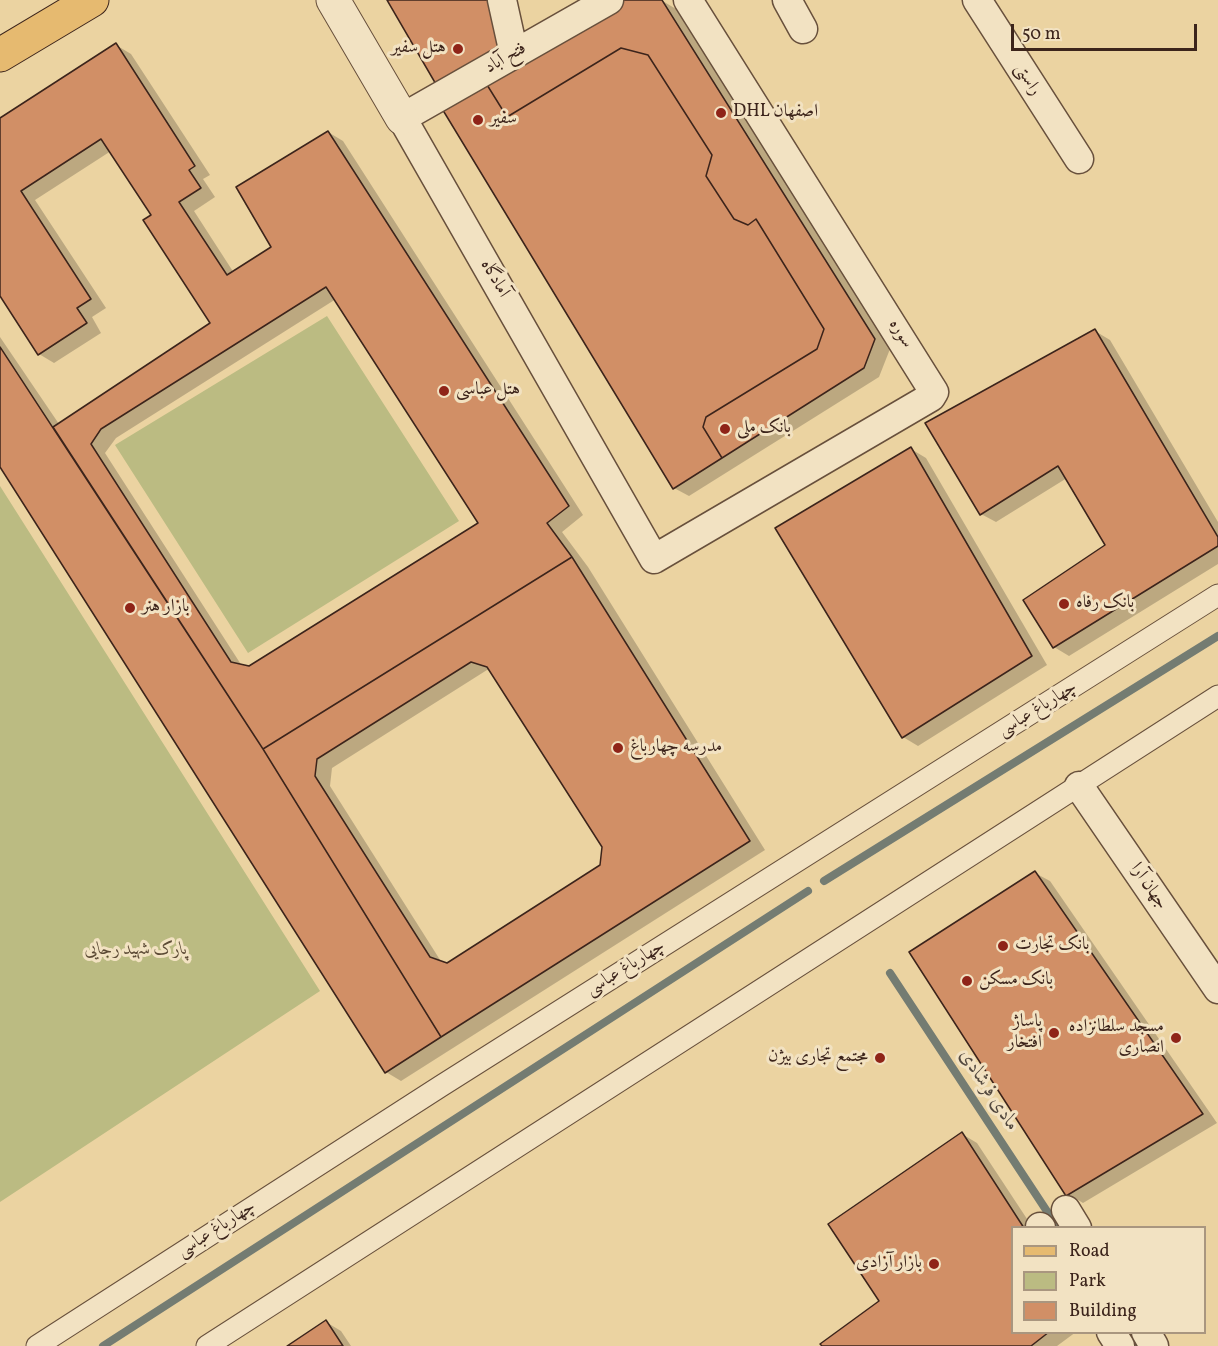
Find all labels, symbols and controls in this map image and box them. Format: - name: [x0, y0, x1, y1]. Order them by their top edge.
- scale bar: [1014, 12, 1200, 50]
- text: 50 m: [1022, 22, 1061, 47]
- place label: هتل سفیر: [391, 38, 446, 60]
- street label: فتح آباد: [481, 39, 531, 79]
- marker: هتل سفیر: [451, 42, 465, 56]
- street label: راستی: [1009, 60, 1045, 100]
- place label: DHL اصفهان: [733, 102, 818, 124]
- marker: DHL اصفهان: [714, 106, 728, 120]
- place label: سفیر: [490, 109, 517, 131]
- marker: سفیر: [471, 113, 485, 127]
- street label: آمادگاه: [475, 256, 513, 302]
- street label: سوره: [883, 315, 917, 353]
- place label: هتل عباسی: [456, 380, 520, 402]
- marker: هتل عباسی: [437, 384, 451, 398]
- place label: بانک ملی: [737, 418, 791, 440]
- marker: بانک ملی: [718, 422, 732, 436]
- place label: بانک رفاه: [1076, 593, 1134, 615]
- place label: بازار هنر: [142, 597, 189, 619]
- marker: بانک رفاه: [1057, 597, 1071, 611]
- marker: بازار هنر: [123, 601, 137, 615]
- street label: چهارباغ عباسی: [995, 677, 1081, 743]
- place label: مدرسه چهارباغ: [630, 737, 722, 759]
- marker: مدرسه چهارباغ: [611, 741, 625, 755]
- street label: جهان آرا: [1125, 859, 1171, 915]
- place label: بانک تجارت: [1015, 935, 1089, 957]
- street label: چهارباغ عباسی: [583, 936, 669, 1002]
- marker: بانک تجارت: [996, 939, 1010, 953]
- park label: پارک شهید رجایی: [85, 940, 187, 962]
- place label: بانک مسکن: [979, 970, 1053, 992]
- marker: بانک مسکن: [960, 974, 974, 988]
- place label: پاساژ افتخار: [1007, 1012, 1042, 1054]
- place label: مسجد سلطانزاده انصاری: [1069, 1017, 1164, 1060]
- marker: پاساژ افتخار: [1047, 1026, 1061, 1040]
- marker: مسجد سلطانزاده انصاری: [1169, 1031, 1183, 1045]
- water label: مادی فرشادی: [953, 1045, 1023, 1137]
- place label: مجتمع تجاری بیژن: [768, 1047, 868, 1069]
- marker: مجتمع تجاری بیژن: [873, 1051, 887, 1065]
- street label: چهارباغ عباسی: [174, 1197, 260, 1263]
- legend: [1011, 1226, 1206, 1334]
- text: Road: [1069, 1239, 1110, 1264]
- place label: بازار آزادی: [856, 1253, 922, 1275]
- marker: بازار آزادی: [927, 1257, 941, 1271]
- text: Park: [1069, 1269, 1106, 1294]
- text: Building: [1069, 1299, 1137, 1324]

